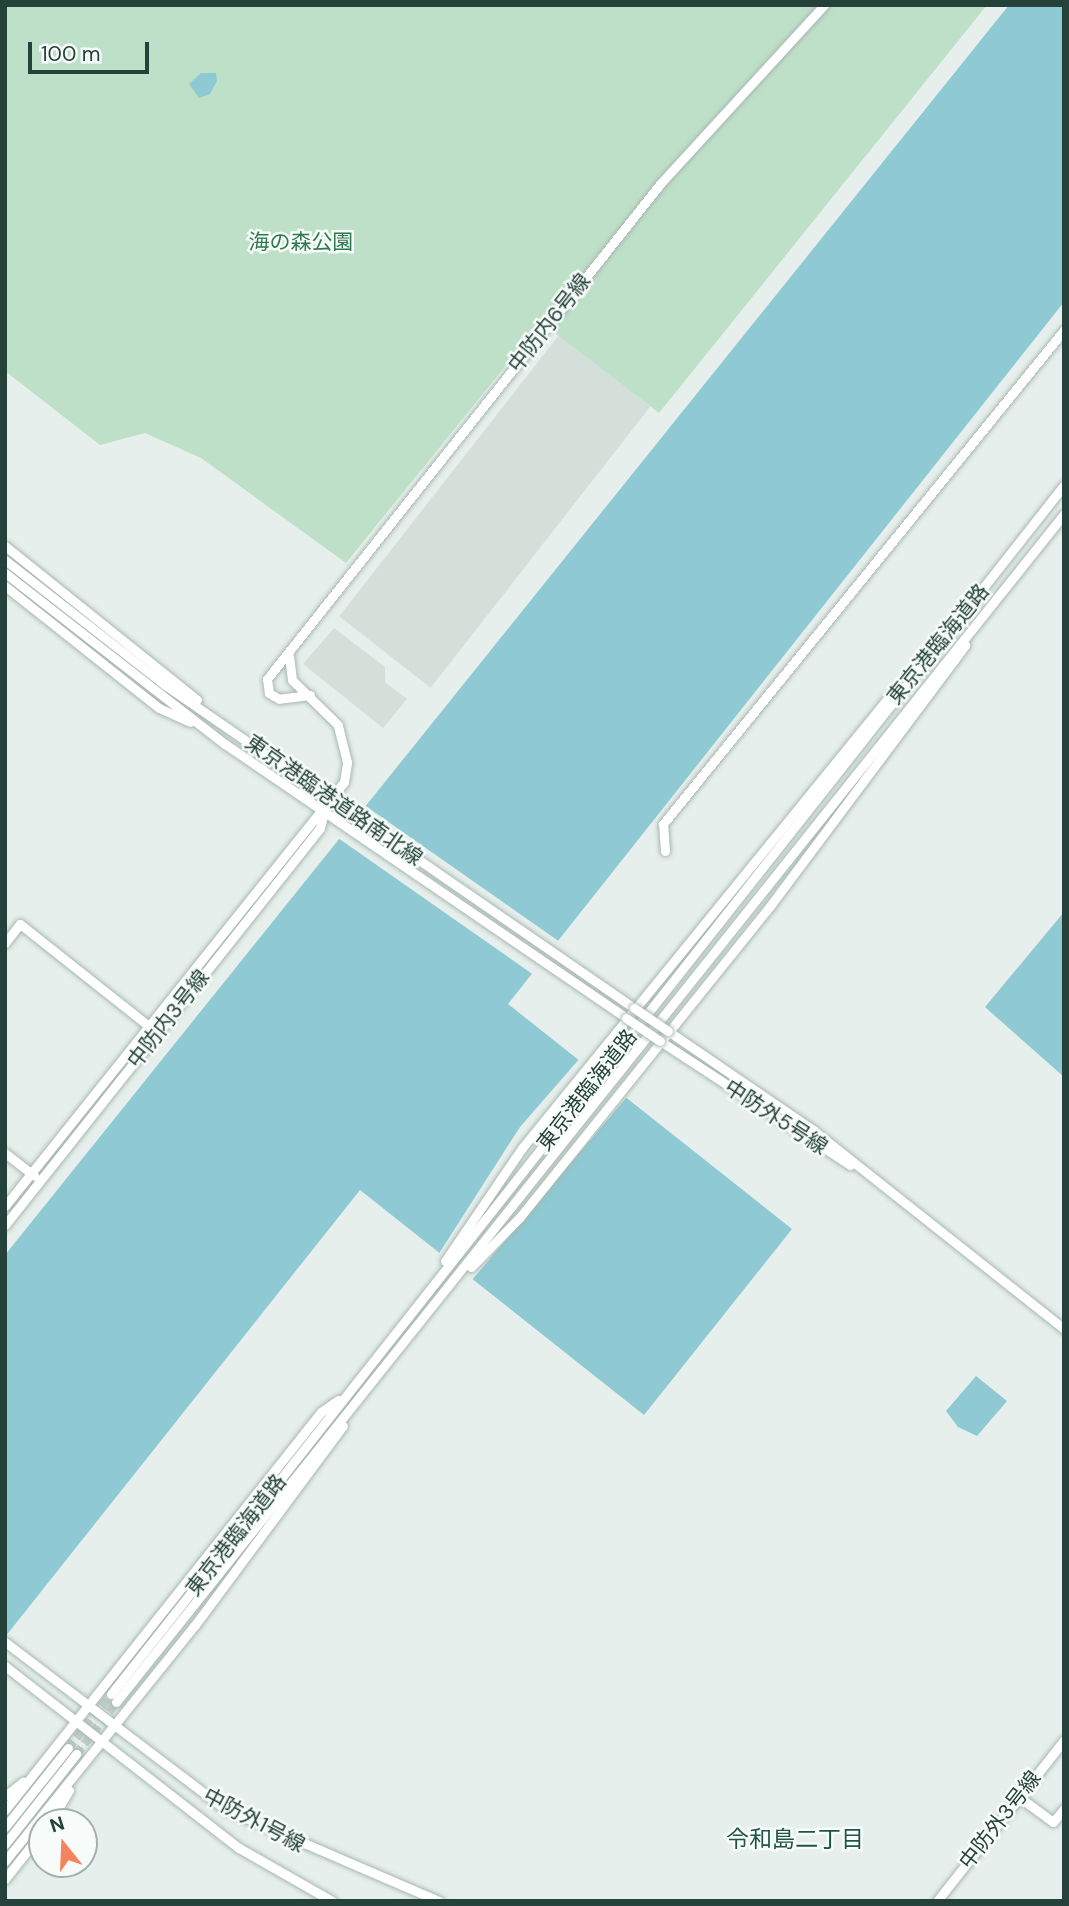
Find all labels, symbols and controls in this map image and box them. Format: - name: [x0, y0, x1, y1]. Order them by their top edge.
- scale bar: [32, 28, 152, 72]
- text: 100 m: [41, 40, 101, 68]
- park label: 海の森公園: [249, 229, 353, 255]
- street label: 中防内6号線: [503, 269, 595, 377]
- street label: 東京港臨海道路: [882, 579, 994, 709]
- street label: 東京港臨港道路南北線: [241, 729, 427, 871]
- street label: 中防内3号線: [122, 965, 214, 1073]
- street label: 東京港臨海道路: [532, 1024, 642, 1156]
- street label: 中防外5号線: [720, 1074, 832, 1160]
- street label: 東京港臨海道路: [181, 1469, 291, 1601]
- street label: 中防外3号線: [954, 1766, 1046, 1874]
- street label: 中防外1号線: [199, 1783, 309, 1857]
- north arrow: [28, 1808, 98, 1878]
- text: N: [47, 1810, 67, 1838]
- district label: 令和島二丁目: [726, 1825, 864, 1853]

